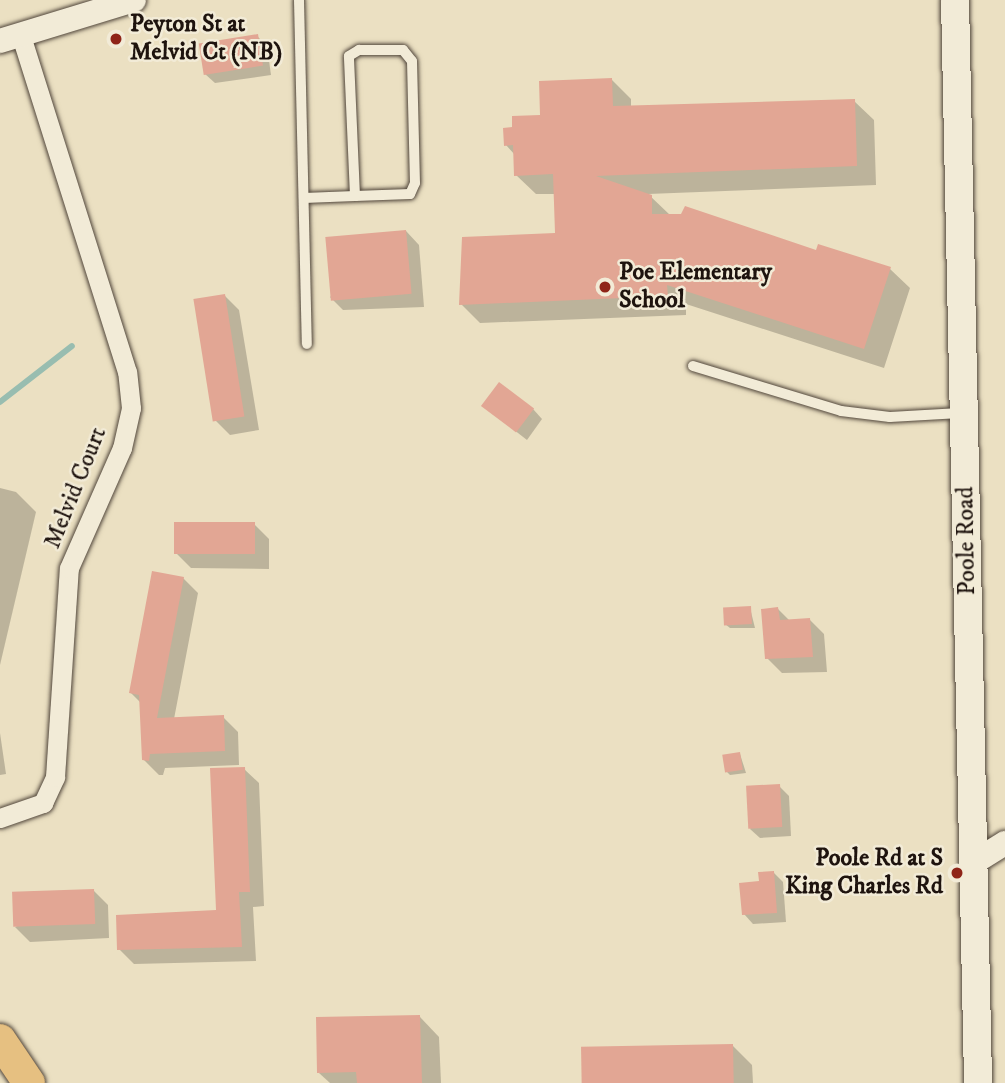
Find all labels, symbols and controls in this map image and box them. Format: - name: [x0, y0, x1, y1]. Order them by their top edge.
- place label: Peyton St at Melvid Ct (NB): [130, 11, 282, 67]
- marker: Peyton St at Melvid Ct (NB): [108, 31, 124, 47]
- place label: Poe Elementary School: [619, 259, 772, 315]
- marker: Poe Elementary School: [597, 279, 613, 295]
- street label: Melvid Court: [39, 423, 113, 553]
- street label: Poole Road: [952, 486, 982, 596]
- place label: Poole Rd at S King Charles Rd: [785, 845, 943, 901]
- marker: Poole Rd at S King Charles Rd: [949, 865, 965, 881]

